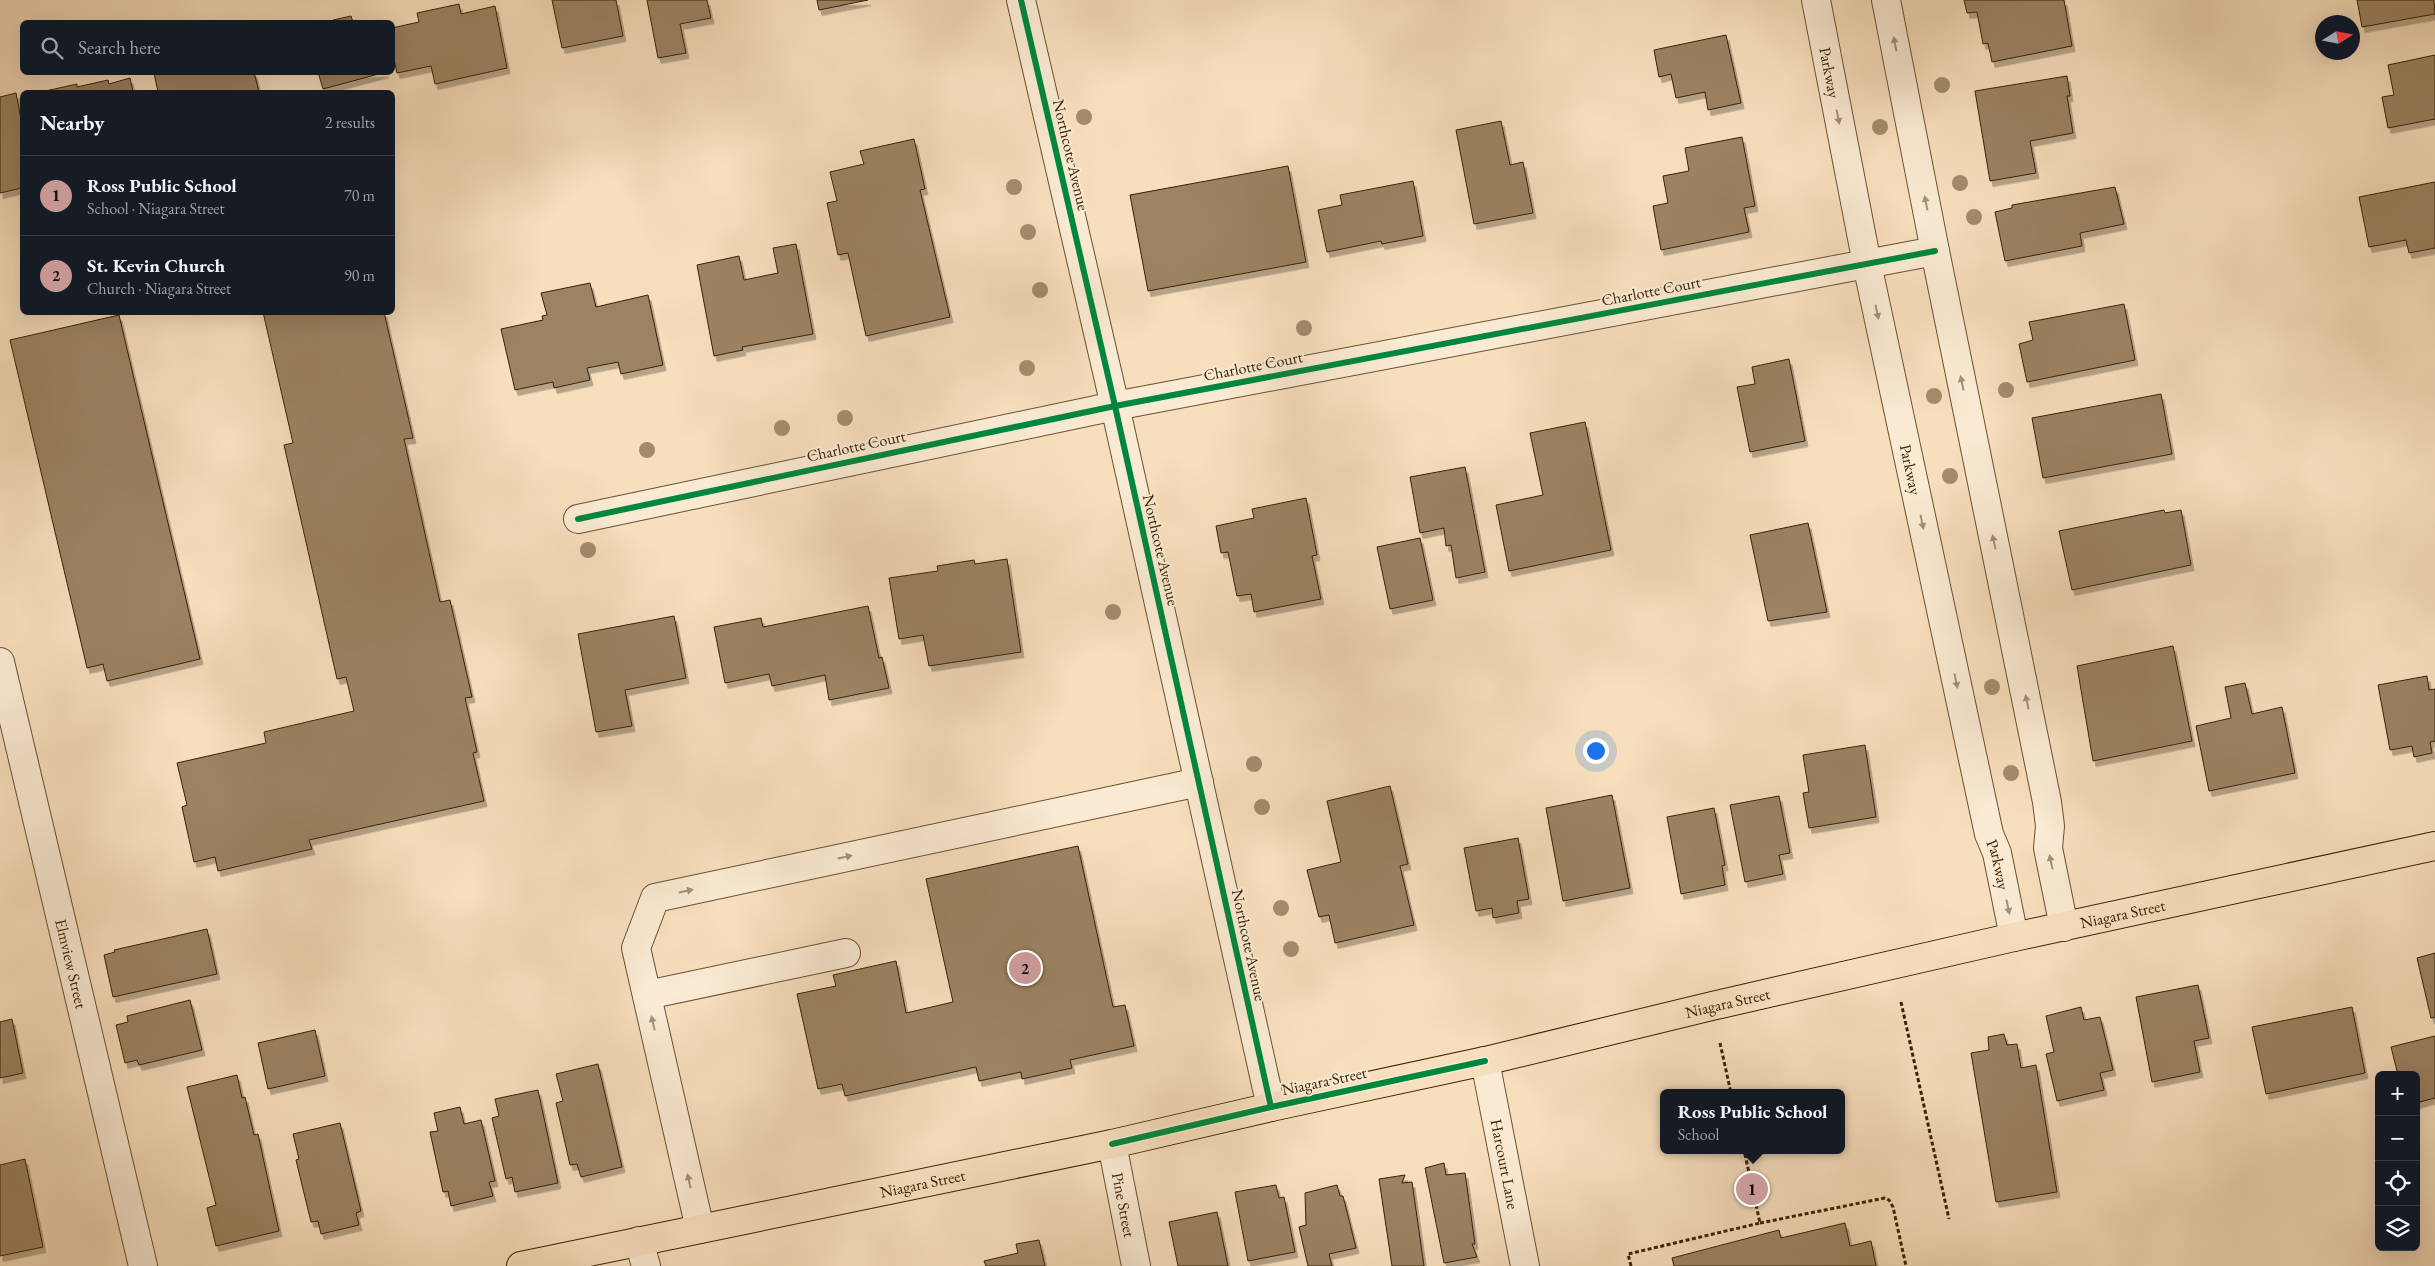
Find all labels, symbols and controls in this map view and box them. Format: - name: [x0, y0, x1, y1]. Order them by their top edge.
- north arrow: [2315, 15, 2360, 60]
- search box: [20, 20, 395, 75]
- icon: search: [38, 34, 66, 62]
- text: Search here: [78, 35, 160, 60]
- one-way arrow: [1890, 35, 1898, 51]
- street label: Parkway: [1815, 45, 1845, 101]
- street label: Northcote Avenue: [1048, 97, 1094, 213]
- text: Nearby: [40, 109, 104, 136]
- one-way arrow: [1835, 109, 1843, 125]
- text: 2 results: [325, 112, 375, 133]
- text: Ross Public School: [87, 173, 237, 198]
- text: 1: [52, 185, 60, 206]
- text: 70 m: [344, 185, 375, 206]
- one-way arrow: [1921, 195, 1929, 211]
- text: School · Niagara Street: [87, 198, 225, 219]
- text: St. Kevin Church: [87, 253, 225, 278]
- text: 2: [52, 265, 60, 286]
- text: 90 m: [344, 265, 375, 286]
- street label: Charlotte Court: [1600, 271, 1702, 311]
- text: Church · Niagara Street: [87, 278, 231, 299]
- one-way arrow: [1873, 304, 1881, 319]
- street label: Charlotte Court: [1202, 346, 1304, 386]
- one-way arrow: [1958, 376, 1966, 391]
- street label: Charlotte Court: [805, 425, 907, 467]
- street label: Parkway: [1895, 442, 1927, 498]
- street label: Northcote Avenue: [1138, 492, 1184, 608]
- one-way arrow: [1918, 514, 1926, 529]
- one-way arrow: [1990, 534, 1998, 550]
- one-way arrow: [1952, 673, 1960, 688]
- one-way arrow: [2022, 693, 2030, 709]
- your location: [1583, 738, 1609, 764]
- street label: Parkway: [1982, 836, 2015, 893]
- one-way arrow: [838, 853, 853, 861]
- one-way arrow: [2046, 853, 2054, 869]
- one-way arrow: [679, 887, 694, 895]
- street label: Northcote Avenue: [1227, 887, 1271, 1003]
- street label: Niagara Street: [2078, 894, 2167, 933]
- one-way arrow: [2004, 900, 2012, 916]
- street label: Elmview Street: [51, 917, 92, 1011]
- pin: 2: [1009, 949, 1041, 987]
- street label: Niagara Street: [1683, 983, 1772, 1023]
- one-way arrow: [649, 1015, 657, 1030]
- street label: Niagara Street: [1280, 1062, 1368, 1100]
- map controls: [2375, 1071, 2420, 1251]
- button: +: [2375, 1071, 2420, 1116]
- popup: [1660, 1089, 1845, 1154]
- text: Ross Public School: [1678, 1099, 1827, 1124]
- button: −: [2375, 1116, 2420, 1161]
- street label: Harcourt Lane: [1486, 1117, 1524, 1211]
- text: School: [1678, 1124, 1719, 1145]
- button: locate: [2375, 1161, 2420, 1206]
- street label: Niagara Street: [878, 1164, 967, 1202]
- street label: Pine Street: [1107, 1170, 1141, 1239]
- pin: 1: [1736, 1170, 1768, 1208]
- one-way arrow: [685, 1174, 693, 1189]
- button: layers: [2375, 1206, 2420, 1251]

